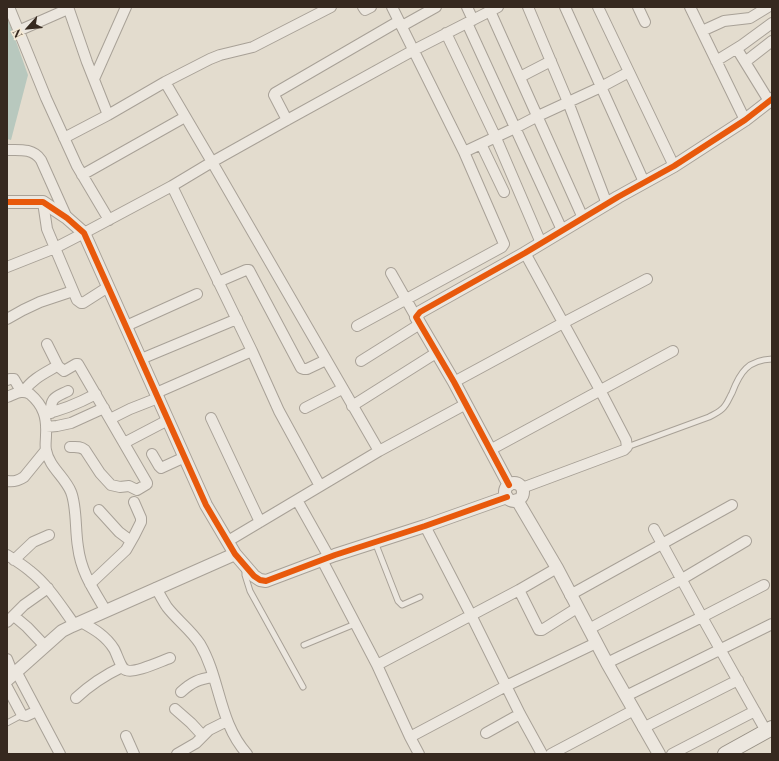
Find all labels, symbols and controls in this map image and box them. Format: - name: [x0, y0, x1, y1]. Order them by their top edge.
- north arrow: [8, 8, 48, 48]
- text: N: [8, 27, 25, 41]

